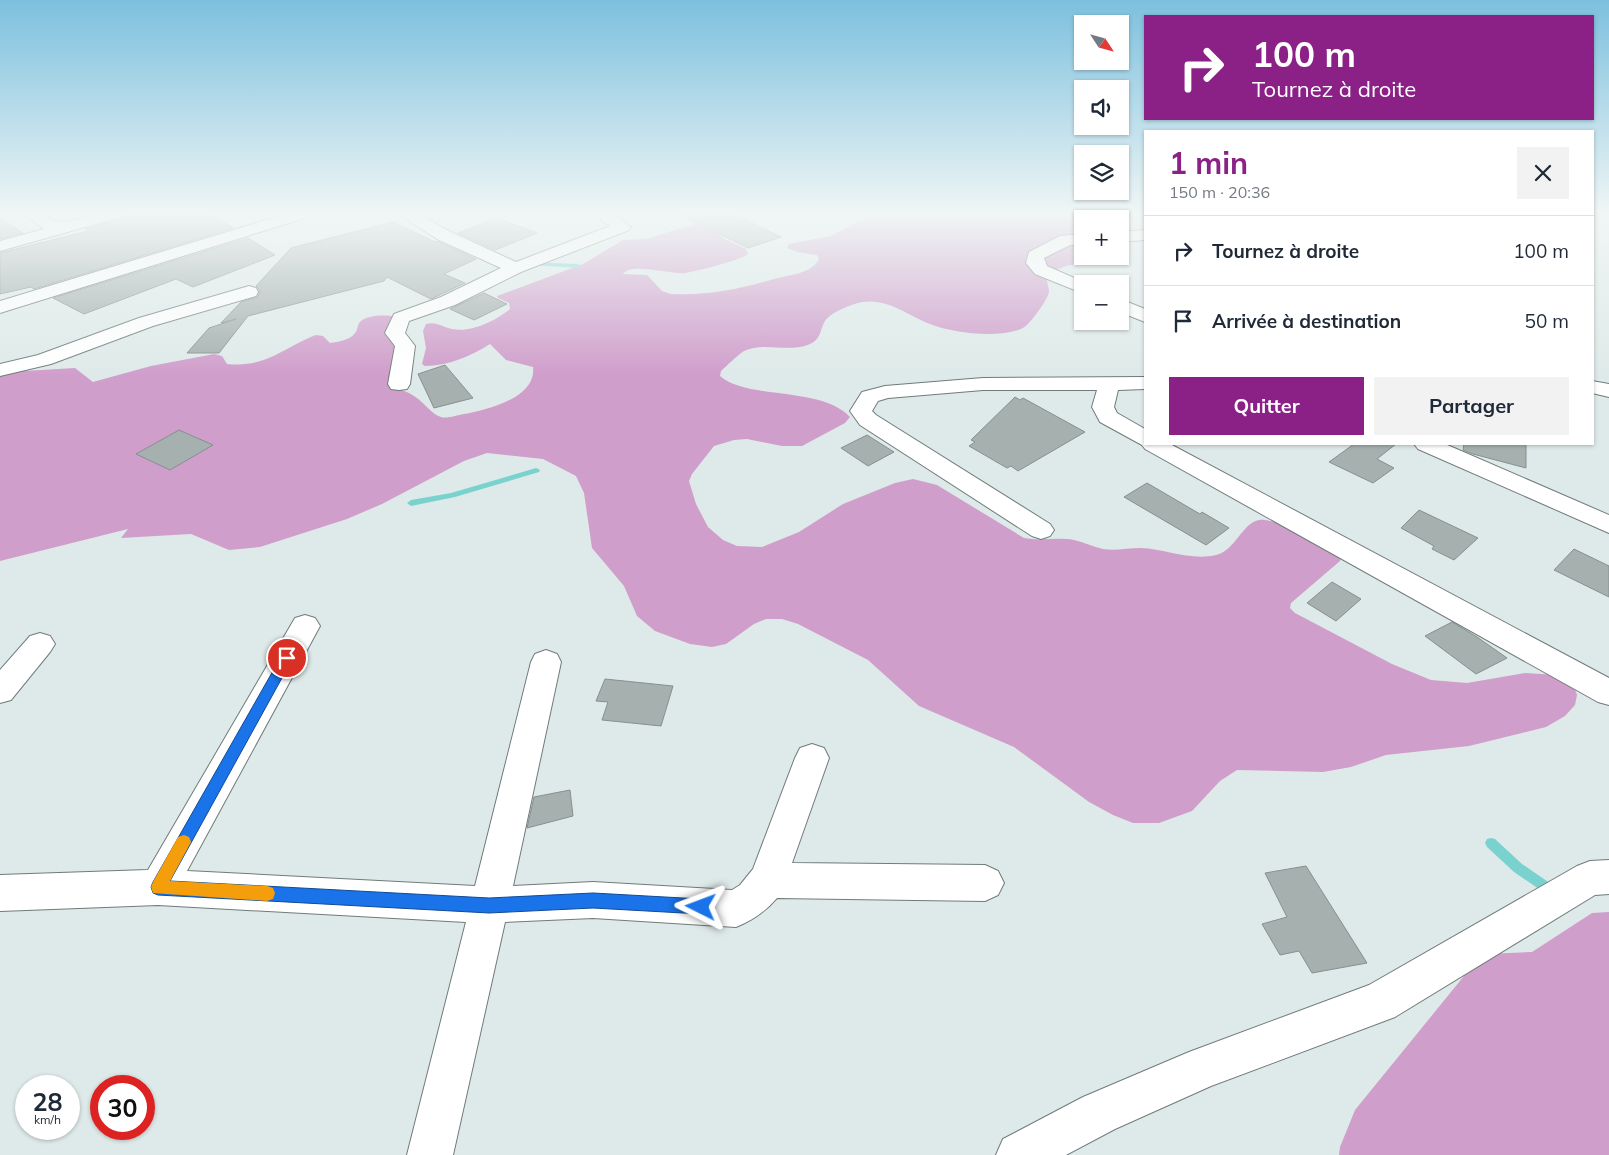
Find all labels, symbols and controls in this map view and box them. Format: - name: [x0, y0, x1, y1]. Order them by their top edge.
- north arrow: [1074, 15, 1129, 70]
- map controls: [1074, 15, 1129, 330]
- text: 100 m: [1252, 32, 1356, 76]
- icon: right: [1169, 35, 1234, 100]
- text: Tournez à droite: [1252, 75, 1416, 103]
- button: sound: [1074, 80, 1129, 135]
- text: 1 min: [1169, 144, 1248, 182]
- button: layers: [1074, 145, 1129, 200]
- button: close: [1517, 147, 1569, 199]
- text: 150 m · 20:36: [1169, 182, 1270, 202]
- button: +: [1074, 210, 1129, 265]
- icon: right: [1169, 237, 1197, 265]
- text: Tournez à droite: [1212, 239, 1359, 263]
- text: 100 m: [1513, 239, 1569, 263]
- button: −: [1074, 275, 1129, 330]
- icon: arrive: [1169, 307, 1197, 335]
- text: Arrivée à destination: [1212, 309, 1401, 333]
- text: 50 m: [1525, 309, 1569, 333]
- button: Quitter: [1169, 377, 1364, 435]
- button: Partager: [1374, 377, 1569, 435]
- pin: [266, 637, 308, 679]
- icon: arrive: [273, 644, 301, 672]
- position arrow: [674, 880, 726, 932]
- speed limit sign: 30: [90, 1075, 155, 1140]
- text: 28: [32, 1086, 63, 1117]
- text: km/h: [34, 1112, 61, 1127]

